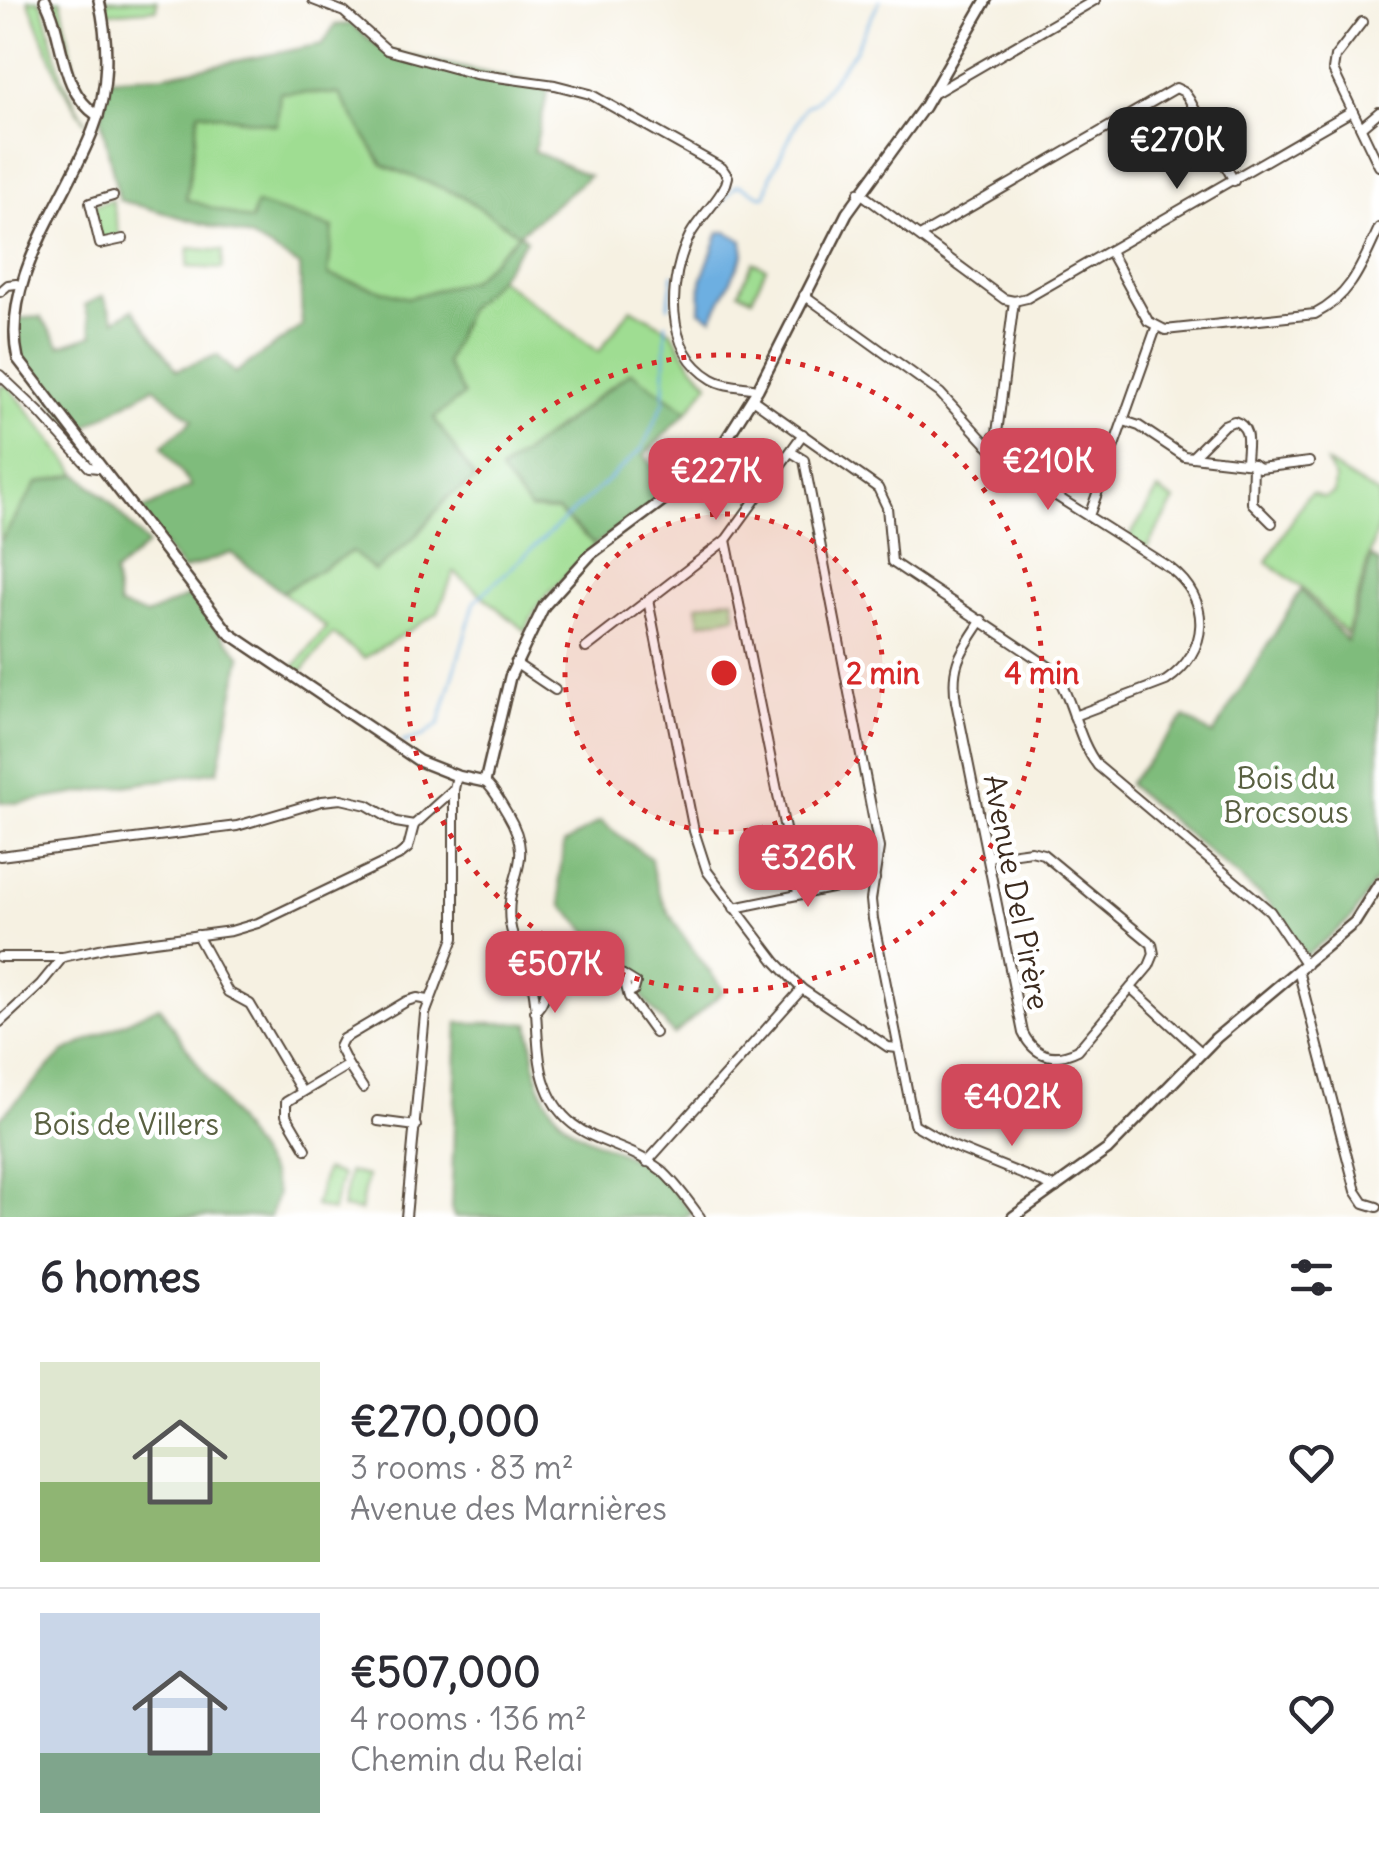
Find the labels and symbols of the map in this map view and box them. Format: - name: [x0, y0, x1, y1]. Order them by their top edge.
- pin: €270K: [1107, 107, 1247, 192]
- pin: €210K: [978, 428, 1118, 513]
- pin: €227K: [646, 438, 786, 523]
- text: 2 min: [846, 654, 920, 692]
- text: 4 min: [1005, 654, 1079, 692]
- centre of rings: [706, 655, 742, 691]
- park label: Bois du Brocsous: [1223, 759, 1349, 831]
- street label: Avenue Del Pirère: [976, 771, 1058, 1013]
- pin: €326K: [738, 825, 878, 910]
- pin: €507K: [485, 931, 625, 1016]
- pin: €402K: [942, 1064, 1082, 1149]
- park label: Bois de Villers: [33, 1105, 219, 1143]

